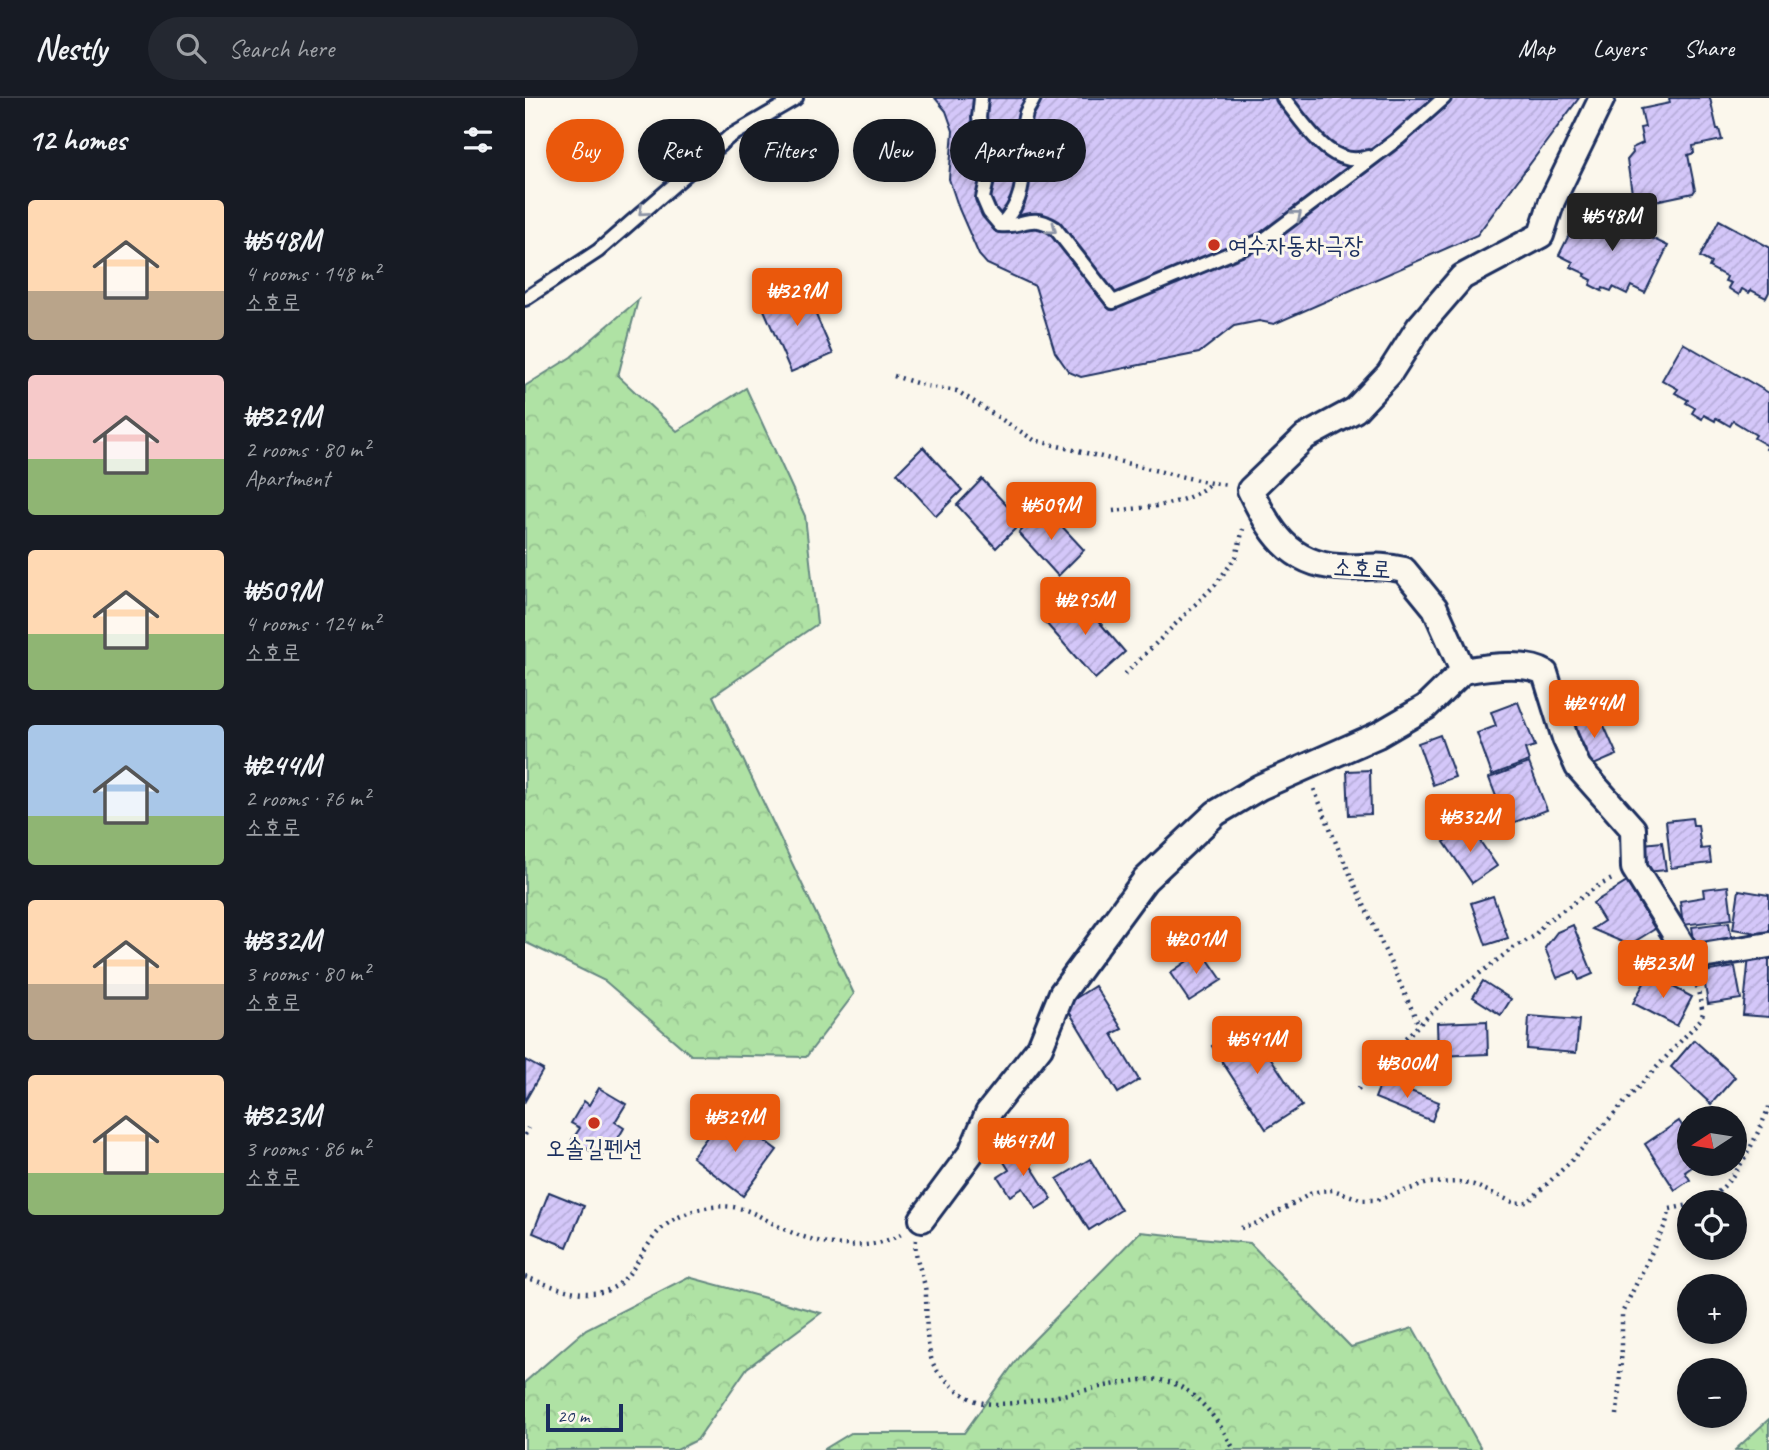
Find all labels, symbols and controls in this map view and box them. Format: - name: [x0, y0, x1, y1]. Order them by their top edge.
- search box: [148, 17, 638, 80]
- text: Nestly: [35, 27, 106, 69]
- icon: search: [172, 29, 210, 67]
- text: Search here: [228, 32, 334, 65]
- text: Map: [1518, 33, 1555, 63]
- text: Layers: [1593, 33, 1646, 63]
- text: Share: [1684, 33, 1734, 63]
- chip: Buy: [546, 119, 624, 182]
- chip: Rent: [638, 119, 725, 182]
- chip: Filters: [739, 119, 839, 182]
- chip: New: [853, 119, 936, 182]
- chip: Apartment: [950, 119, 1086, 182]
- text: 12 homes: [28, 121, 126, 159]
- icon: filters: [459, 121, 497, 159]
- pin: ₩548M: [1563, 194, 1661, 253]
- text: ₩548M: [1583, 201, 1641, 230]
- one-way arrow: [639, 203, 652, 216]
- one-way arrow: [1289, 210, 1302, 223]
- text: ₩548M: [245, 221, 320, 259]
- one-way arrow: [1044, 221, 1056, 233]
- icon: home: [84, 228, 168, 312]
- place label: 여수자동차극장: [1228, 230, 1363, 260]
- marker: 여수자동차극장: [1206, 237, 1222, 253]
- text: 4 rooms · 148 m²: [245, 259, 380, 288]
- pin: ₩329M: [748, 268, 846, 328]
- text: ₩329M: [768, 276, 826, 305]
- text: 소호로: [245, 288, 301, 317]
- text: ₩329M: [245, 397, 321, 435]
- icon: home: [84, 403, 168, 487]
- text: 2 rooms · 80 m²: [245, 435, 369, 464]
- text: Apartment: [245, 464, 330, 493]
- pin: ₩509M: [1002, 482, 1100, 542]
- text: ₩509M: [1022, 490, 1080, 519]
- street label: 소호로: [1332, 552, 1392, 584]
- text: ₩509M: [245, 571, 320, 609]
- icon: home: [84, 578, 168, 662]
- pin: ₩295M: [1036, 578, 1134, 637]
- text: ₩295M: [1056, 585, 1114, 614]
- text: 4 rooms · 124 m²: [245, 609, 380, 638]
- text: 소호로: [245, 638, 301, 667]
- pin: ₩244M: [1545, 680, 1643, 740]
- text: ₩244M: [1565, 688, 1623, 717]
- text: ₩244M: [245, 746, 321, 784]
- icon: home: [84, 753, 168, 837]
- text: 2 rooms · 76 m²: [245, 784, 369, 813]
- pin: ₩332M: [1421, 794, 1519, 854]
- text: ₩332M: [1441, 802, 1499, 831]
- text: 소호로: [245, 813, 301, 842]
- pin: ₩201M: [1147, 916, 1245, 976]
- text: ₩332M: [245, 921, 321, 959]
- text: ₩201M: [1167, 924, 1225, 953]
- icon: home: [84, 928, 168, 1012]
- pin: ₩323M: [1614, 940, 1712, 1000]
- text: ₩323M: [1634, 948, 1692, 977]
- text: 3 rooms · 80 m²: [245, 959, 369, 988]
- text: 소호로: [245, 988, 301, 1017]
- pin: ₩541M: [1208, 1016, 1306, 1076]
- text: ₩541M: [1228, 1024, 1286, 1053]
- pin: ₩300M: [1358, 1040, 1456, 1100]
- text: ₩300M: [1378, 1048, 1436, 1077]
- pin: ₩329M: [686, 1094, 784, 1154]
- text: ₩323M: [245, 1096, 321, 1134]
- text: ₩329M: [706, 1102, 764, 1131]
- icon: home: [84, 1103, 168, 1187]
- north arrow: [1677, 1106, 1747, 1176]
- map controls: [1677, 1106, 1747, 1428]
- marker: 오솔길펜션: [586, 1115, 602, 1131]
- pin: ₩647M: [974, 1118, 1072, 1178]
- text: ₩647M: [994, 1126, 1052, 1155]
- place label: 오솔길펜션: [546, 1133, 642, 1163]
- text: 3 rooms · 86 m²: [245, 1134, 369, 1163]
- text: 소호로: [245, 1163, 301, 1192]
- button: locate: [1677, 1190, 1747, 1260]
- button: +: [1677, 1274, 1747, 1344]
- button: −: [1677, 1358, 1747, 1428]
- scale bar: [546, 1401, 623, 1433]
- text: 20 m: [557, 1404, 589, 1428]

